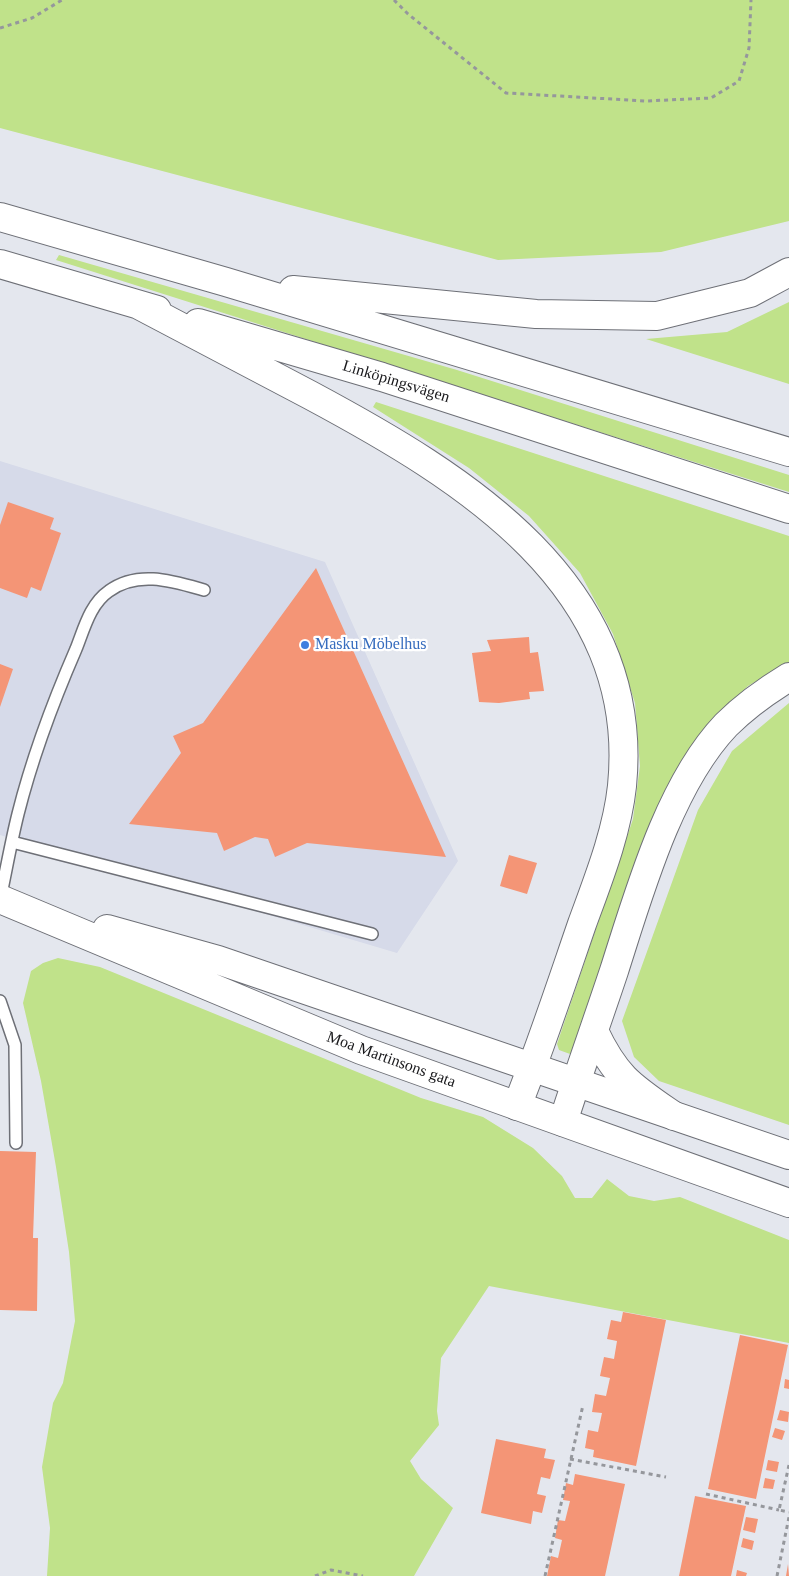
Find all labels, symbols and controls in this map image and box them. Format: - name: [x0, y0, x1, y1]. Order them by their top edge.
- street label: Linköpingsvägen: [340, 357, 452, 407]
- place label: Masku Möbelhus: [315, 635, 427, 655]
- marker: Masku Möbelhus: [299, 639, 311, 651]
- street label: Moa Martinsons gata: [324, 1028, 458, 1092]

